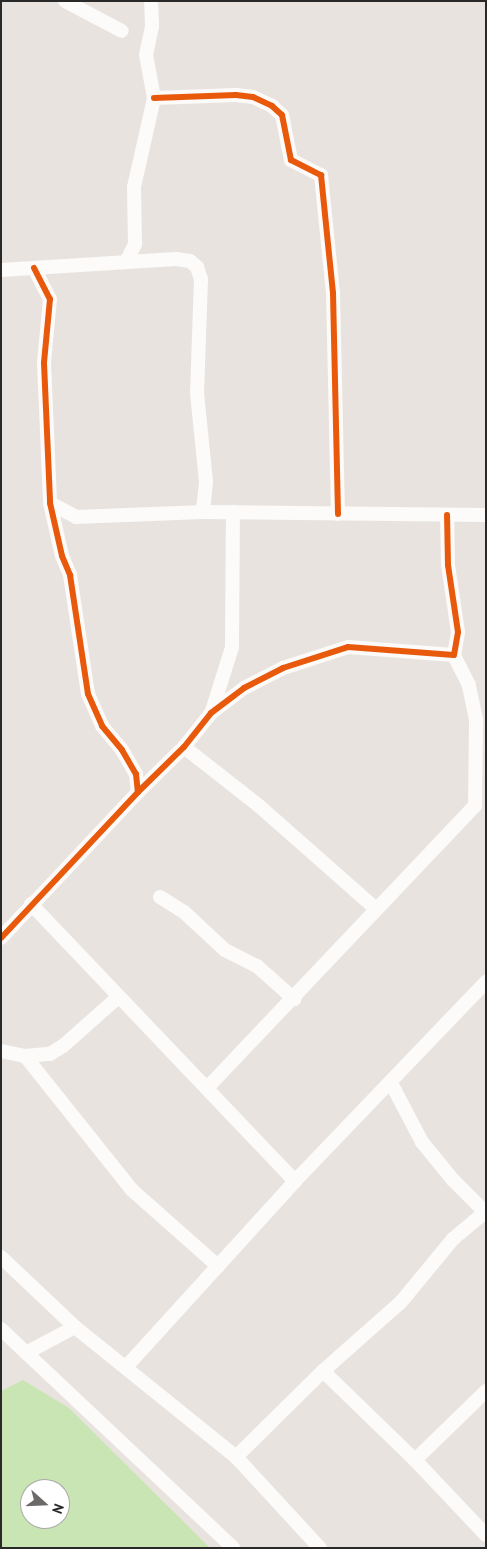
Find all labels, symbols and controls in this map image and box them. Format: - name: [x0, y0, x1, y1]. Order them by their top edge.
- north arrow: [20, 1479, 70, 1529]
- text: N: [48, 1501, 68, 1516]

